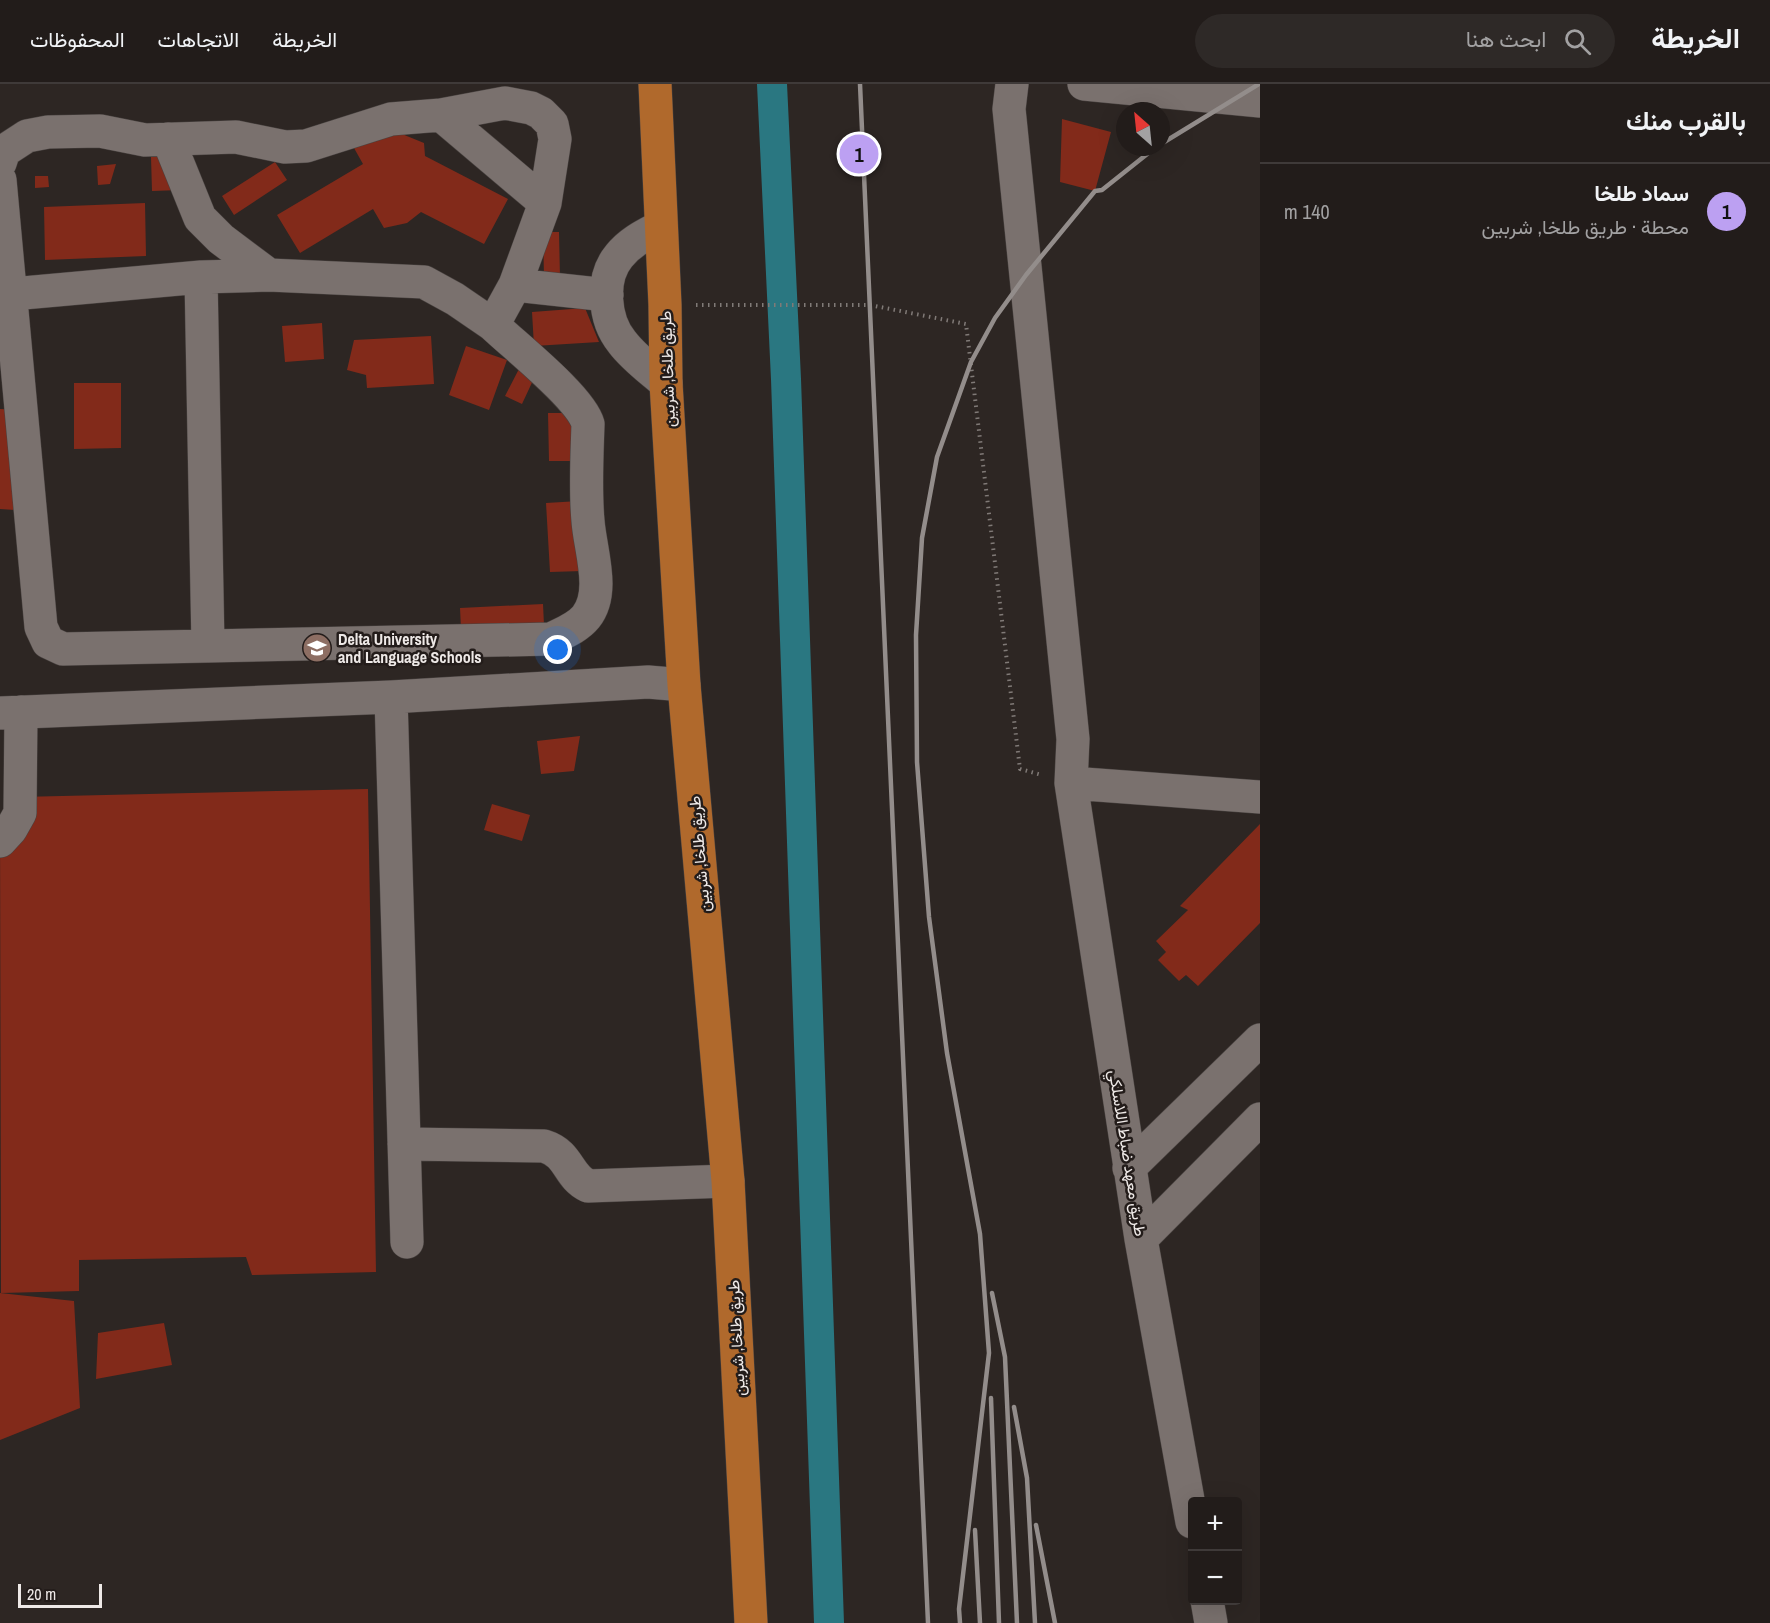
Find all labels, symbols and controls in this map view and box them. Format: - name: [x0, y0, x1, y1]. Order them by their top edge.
- search box: [1195, 14, 1615, 68]
- text: الخريطة: [1651, 19, 1740, 57]
- text: ابحث هنا: [1466, 24, 1546, 54]
- text: المحفوظات: [30, 25, 125, 54]
- text: الاتجاهات: [158, 25, 239, 54]
- text: الخريطة: [272, 25, 337, 54]
- icon: search: [1561, 25, 1594, 58]
- north arrow: [1116, 102, 1170, 156]
- text: بالقرب منك: [1626, 103, 1746, 138]
- pin: 1: [840, 132, 878, 176]
- text: سماد طلخا: [1594, 178, 1689, 208]
- text: 140 m: [1284, 198, 1330, 225]
- text: 1: [1722, 198, 1731, 225]
- text: محطة · طريق طلخا, شربين: [1482, 213, 1689, 240]
- street label: طريق طلخا, شربين: [654, 310, 680, 428]
- place label: Delta University and Language Schools: [338, 628, 482, 668]
- school or university icon: Delta University and Language Schools: [301, 632, 333, 664]
- your location: [543, 635, 572, 664]
- street label: طريق طلخا, شربين: [683, 795, 715, 913]
- street label: طريق معهد ضباط اللاسلكي: [1101, 1068, 1152, 1238]
- street label: طريق طلخا, شربين: [722, 1279, 750, 1397]
- map controls: [1188, 1497, 1242, 1605]
- button: +: [1188, 1497, 1242, 1551]
- button: −: [1188, 1551, 1242, 1605]
- scale bar: [18, 1581, 102, 1608]
- text: 20 m: [27, 1583, 56, 1605]

